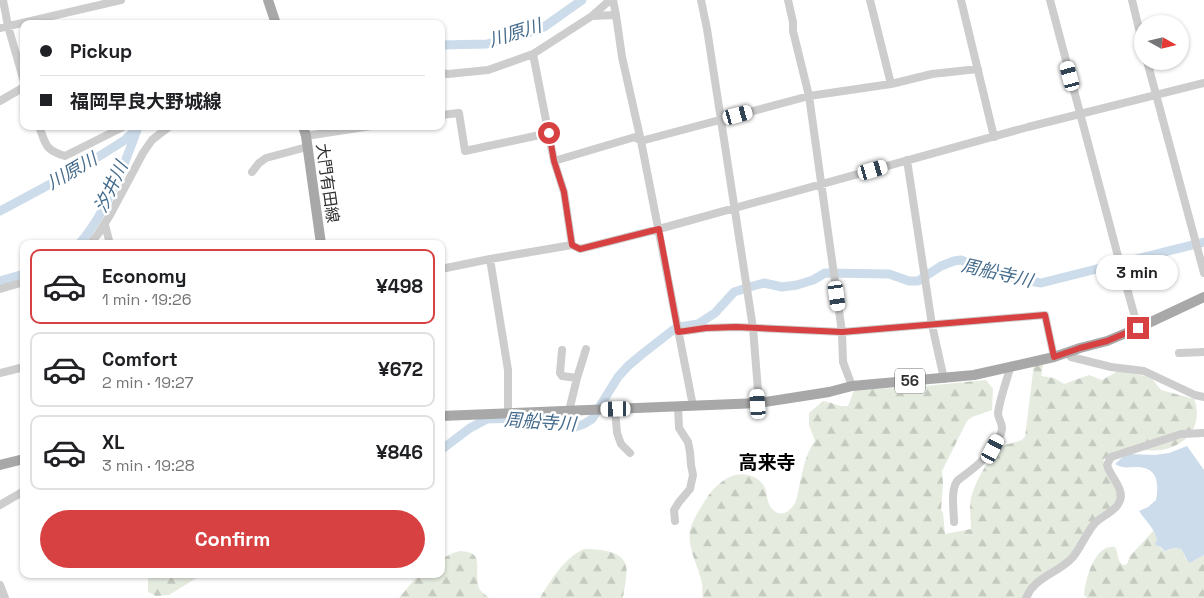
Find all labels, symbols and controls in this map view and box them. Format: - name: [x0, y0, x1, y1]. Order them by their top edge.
- water label: 川原川: [486, 13, 546, 51]
- north arrow: [1134, 15, 1189, 70]
- map controls: [1134, 15, 1189, 70]
- text: Pickup: [70, 39, 132, 64]
- car: [1058, 60, 1081, 92]
- text: 福岡早良大野城線: [70, 89, 222, 114]
- car: [721, 104, 754, 126]
- route start: [538, 122, 560, 144]
- street label: 大門有田線: [312, 142, 343, 224]
- water label: 川原川: [43, 146, 103, 194]
- water label: 汐井川: [89, 156, 133, 216]
- car: [856, 159, 889, 181]
- water label: 周船寺川: [959, 253, 1037, 292]
- callout: 3 min: [1097, 255, 1179, 290]
- text: 3 min: [1116, 262, 1158, 283]
- icon: car: [42, 264, 87, 309]
- text: Economy: [102, 264, 186, 289]
- text: ¥498: [376, 274, 423, 299]
- car: [827, 280, 846, 312]
- text: 1 min · 19:26: [102, 289, 191, 310]
- route end: [1127, 317, 1149, 339]
- icon: car: [42, 347, 87, 392]
- text: Comfort: [102, 347, 178, 372]
- text: ¥672: [378, 357, 423, 382]
- road number: 56: [895, 368, 925, 394]
- text: 2 min · 19:27: [102, 372, 194, 393]
- car: [749, 389, 766, 419]
- car: [600, 401, 631, 417]
- water label: 周船寺川: [503, 408, 579, 436]
- icon: car: [42, 430, 87, 475]
- text: XL: [102, 430, 125, 455]
- car: [979, 432, 1006, 466]
- text: ¥846: [376, 440, 423, 465]
- district label: 高来寺: [738, 450, 796, 475]
- text: 3 min · 19:28: [102, 455, 195, 476]
- button: Confirm: [40, 510, 425, 568]

